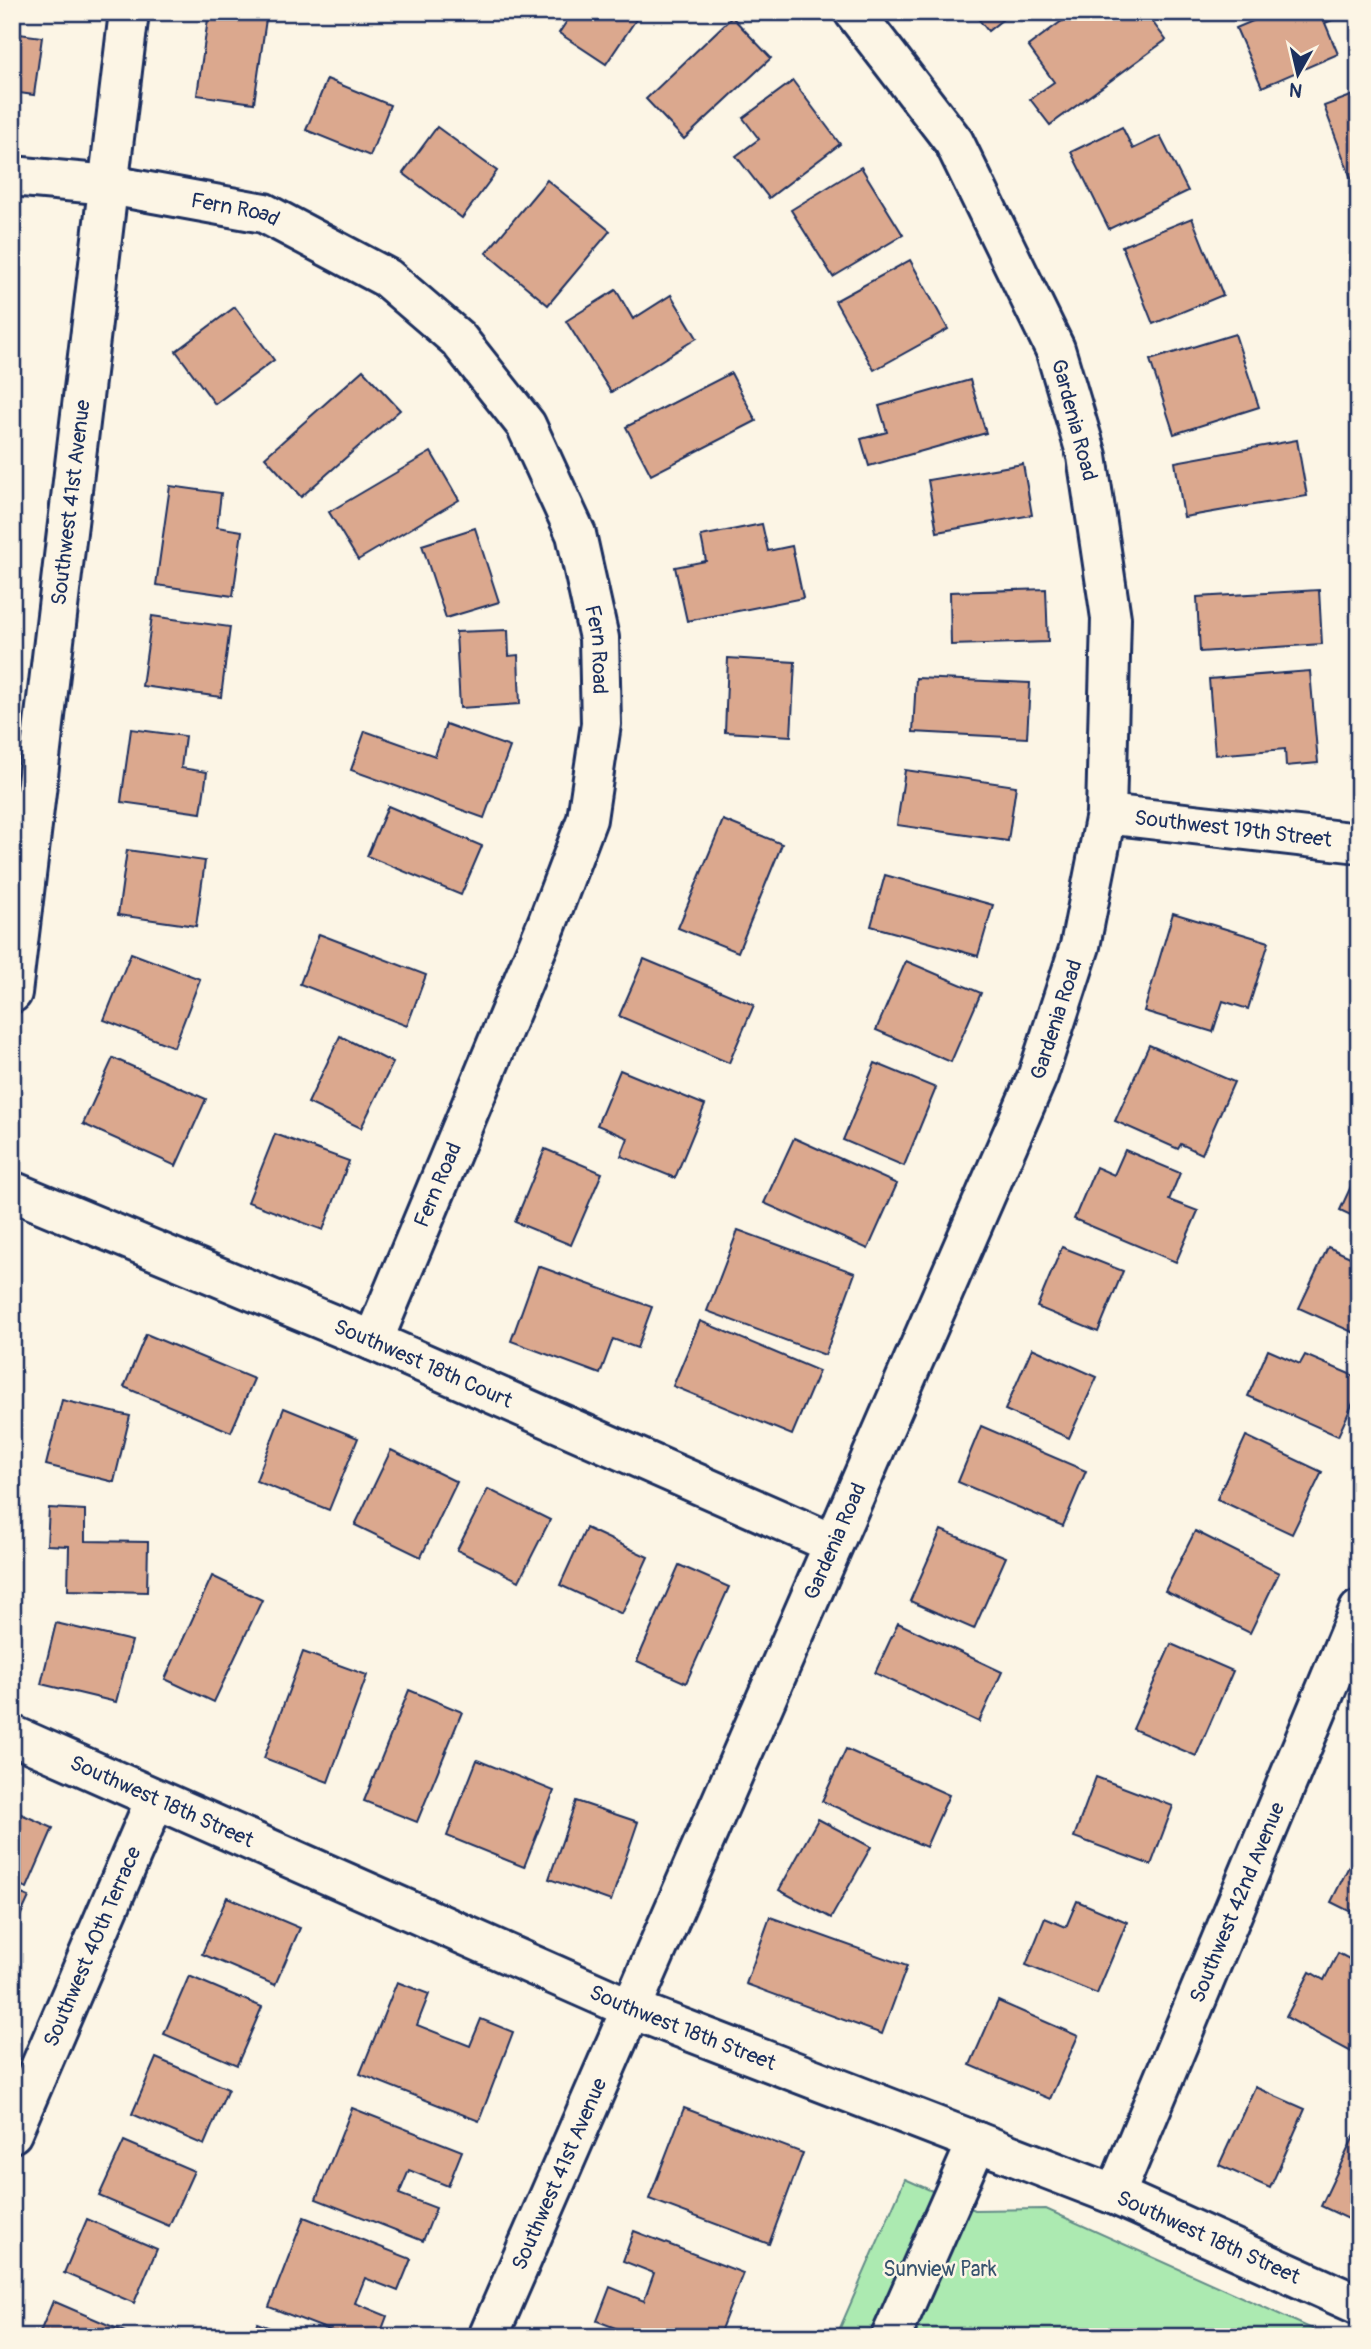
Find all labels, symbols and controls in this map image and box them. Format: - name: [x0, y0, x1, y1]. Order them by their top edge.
- north arrow: [1262, 38, 1332, 108]
- text: N: [1288, 77, 1304, 103]
- street label: Fern Road: [189, 187, 284, 232]
- street label: Gardenia Road: [1045, 356, 1103, 484]
- street label: Southwest 41st Avenue: [45, 398, 96, 607]
- street label: Fern Road: [579, 602, 614, 694]
- street label: Southwest 19th Street: [1133, 804, 1334, 853]
- street label: Gardenia Road: [1024, 956, 1088, 1083]
- street label: Fern Road: [408, 1138, 468, 1232]
- street label: Southwest 18th Court: [330, 1313, 517, 1414]
- street label: Gardenia Road: [797, 1479, 872, 1604]
- street label: Southwest 18th Street: [66, 1749, 259, 1854]
- street label: Southwest 42nd Avenue: [1183, 1798, 1291, 2007]
- street label: Southwest 40th Terrace: [37, 1842, 147, 2051]
- street label: Southwest 18th Street: [585, 1979, 780, 2077]
- street label: Southwest 41st Avenue: [505, 2073, 613, 2274]
- street label: Southwest 18th Street: [1113, 2184, 1305, 2290]
- park label: Sunview Park: [883, 2256, 997, 2283]

